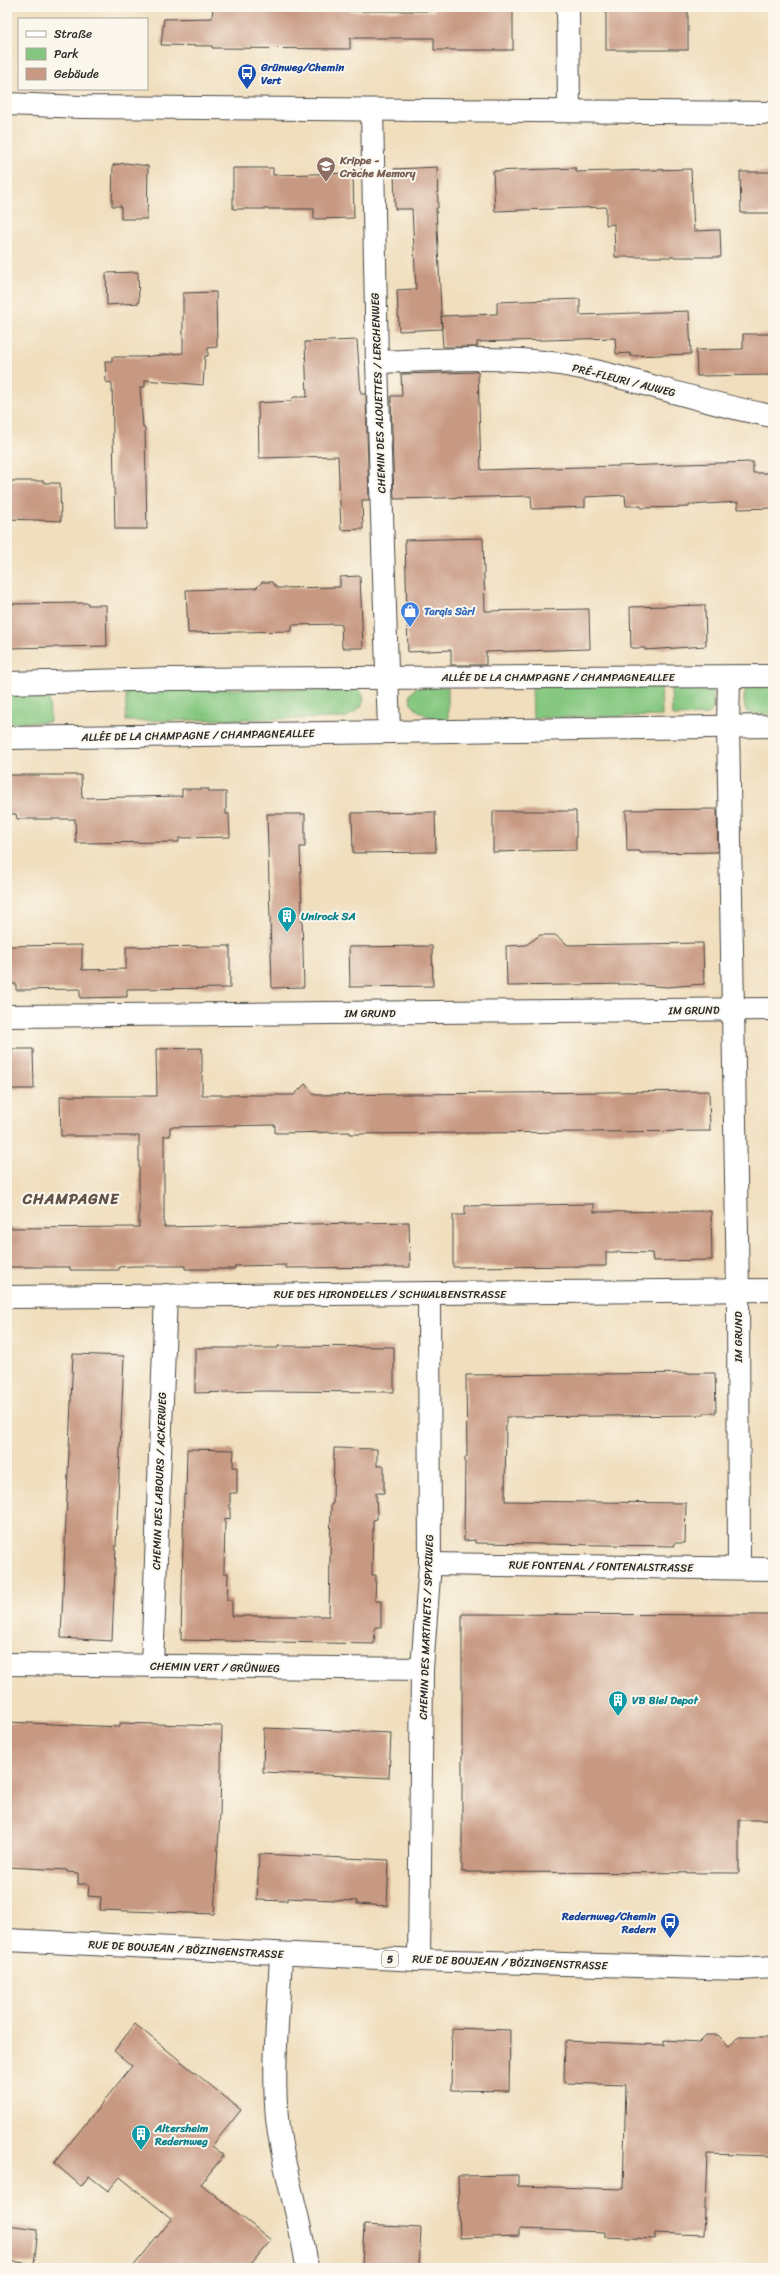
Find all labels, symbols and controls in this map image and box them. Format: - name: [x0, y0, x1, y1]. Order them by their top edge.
- legend: [18, 18, 148, 90]
- text: Straße: [54, 23, 92, 45]
- text: Park: [54, 43, 79, 65]
- place label: Grünweg/Chemin Vert: [260, 58, 344, 90]
- bus stop icon: Grünweg/Chemin Vert: [236, 62, 258, 90]
- text: Gebäude: [54, 63, 99, 85]
- place label: Krippe - Crèche Memory: [339, 151, 416, 183]
- school or university icon: Krippe - Crèche Memory: [315, 155, 337, 183]
- street label: CHEMIN DES ALOUETTES / LERCHENWEG: [365, 292, 391, 494]
- street label: PRÉ-FLEURI / AUWEG: [570, 358, 678, 403]
- shop icon: Tarqis Sàrl: [399, 600, 421, 628]
- place label: Tarqis Sàrl: [424, 602, 476, 621]
- street label: ALLÉE DE LA CHAMPAGNE / CHAMPAGNEALLEE: [440, 668, 675, 687]
- street label: ALLÉE DE LA CHAMPAGNE / CHAMPAGNEALLEE: [80, 724, 316, 747]
- building icon: Unirock SA: [276, 905, 298, 933]
- place label: Unirock SA: [301, 907, 356, 926]
- street label: IM GRUND: [667, 1001, 720, 1020]
- street label: IM GRUND: [344, 1004, 396, 1023]
- district label: CHAMPAGNE: [22, 1186, 120, 1212]
- street label: RUE DES HIRONDELLES / SCHWALBENSTRASSE: [274, 1285, 507, 1304]
- street label: IM GRUND: [729, 1311, 748, 1364]
- street label: CHEMIN DES LABOURS / ACKERWEG: [147, 1392, 172, 1570]
- street label: CHEMIN DES MARTINETS / SPYRIWEG: [414, 1534, 439, 1720]
- street label: RUE FONTENAL / FONTENALSTRASSE: [509, 1555, 694, 1578]
- street label: CHEMIN VERT / GRÜNWEG: [150, 1657, 280, 1678]
- building icon: VB Biel Depot: [607, 1689, 629, 1717]
- place label: VB Biel Depot: [632, 1691, 699, 1710]
- place label: Redernweg/Chemin Redern: [561, 1907, 656, 1939]
- bus stop icon: Redernweg/Chemin Redern: [659, 1911, 681, 1939]
- street label: RUE DE BOUJEAN / BÖZINGENSTRASSE: [88, 1935, 285, 1964]
- street label: RUE DE BOUJEAN / BÖZINGENSTRASSE: [412, 1950, 609, 1975]
- road number: 5: [382, 1951, 398, 1967]
- place label: Altersheim Redernweg: [154, 2119, 209, 2151]
- building icon: Altersheim Redernweg: [130, 2123, 152, 2151]

